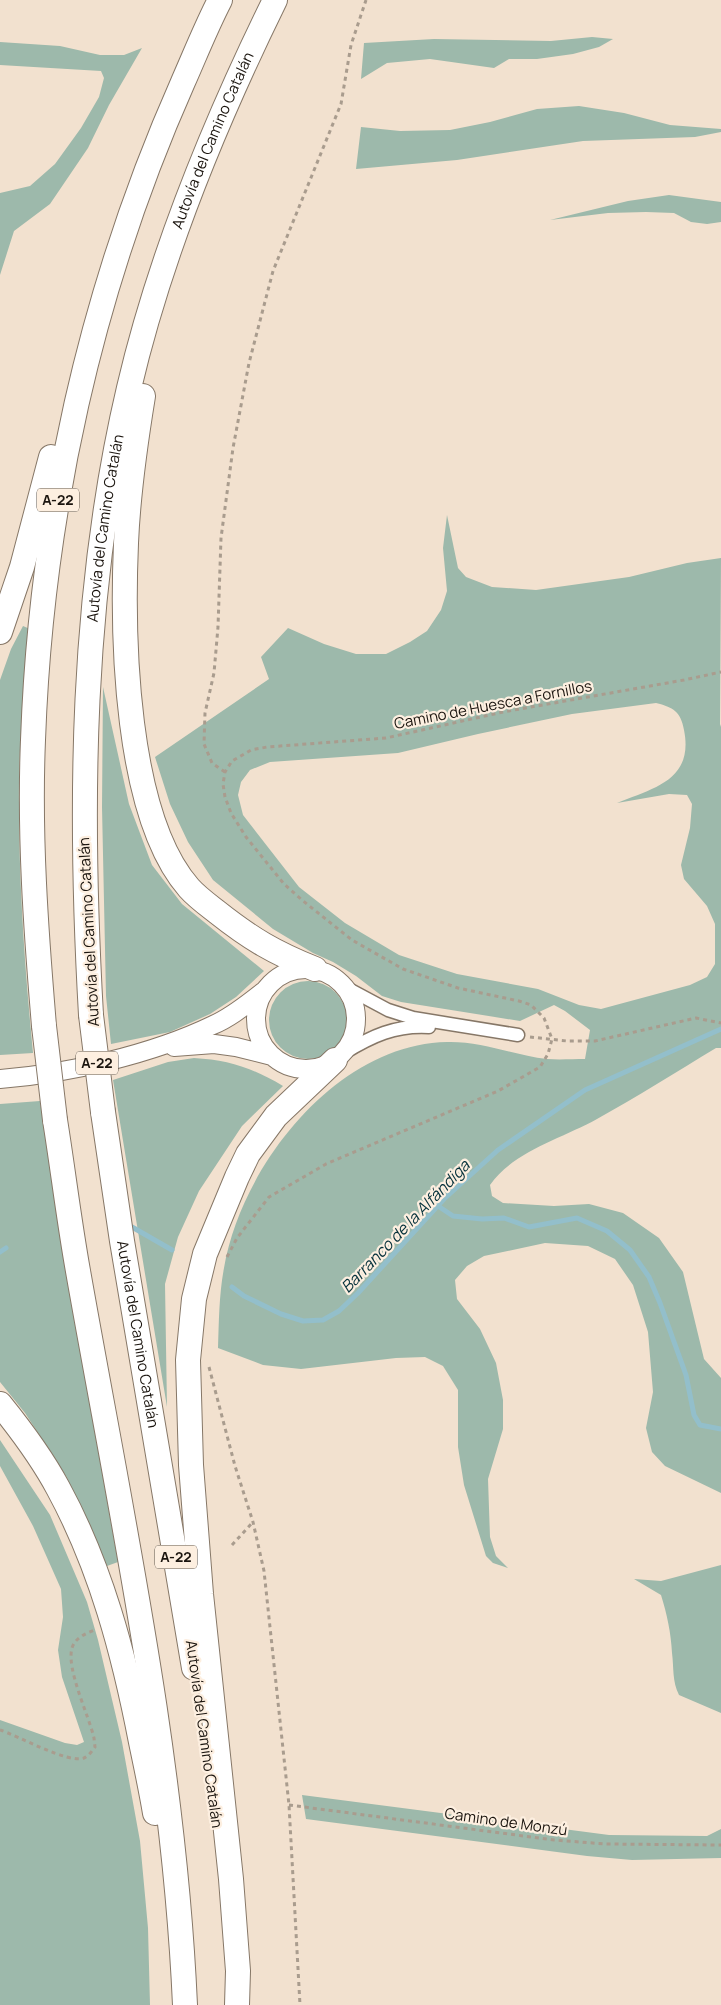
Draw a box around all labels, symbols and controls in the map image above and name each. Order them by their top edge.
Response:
street label: Autovía del Camino Catalán [166,48,259,232]
street label: Autovía del Camino Catalán [82,432,129,623]
road number: A-22 [37,488,79,512]
street label: Camino de Huesca a Fornillos [392,675,594,734]
street label: Autovía del Camino Catalán [73,837,104,1027]
road number: A-22 [76,1052,118,1074]
water label: Barranco de la Alfándiga [336,1154,475,1297]
street label: Autovía del Camino Catalán [112,1239,164,1430]
road number: A-22 [155,1545,197,1568]
street label: Autovía del Camino Catalán [181,1639,228,1829]
street label: Camino de Monzú [443,1802,569,1841]

